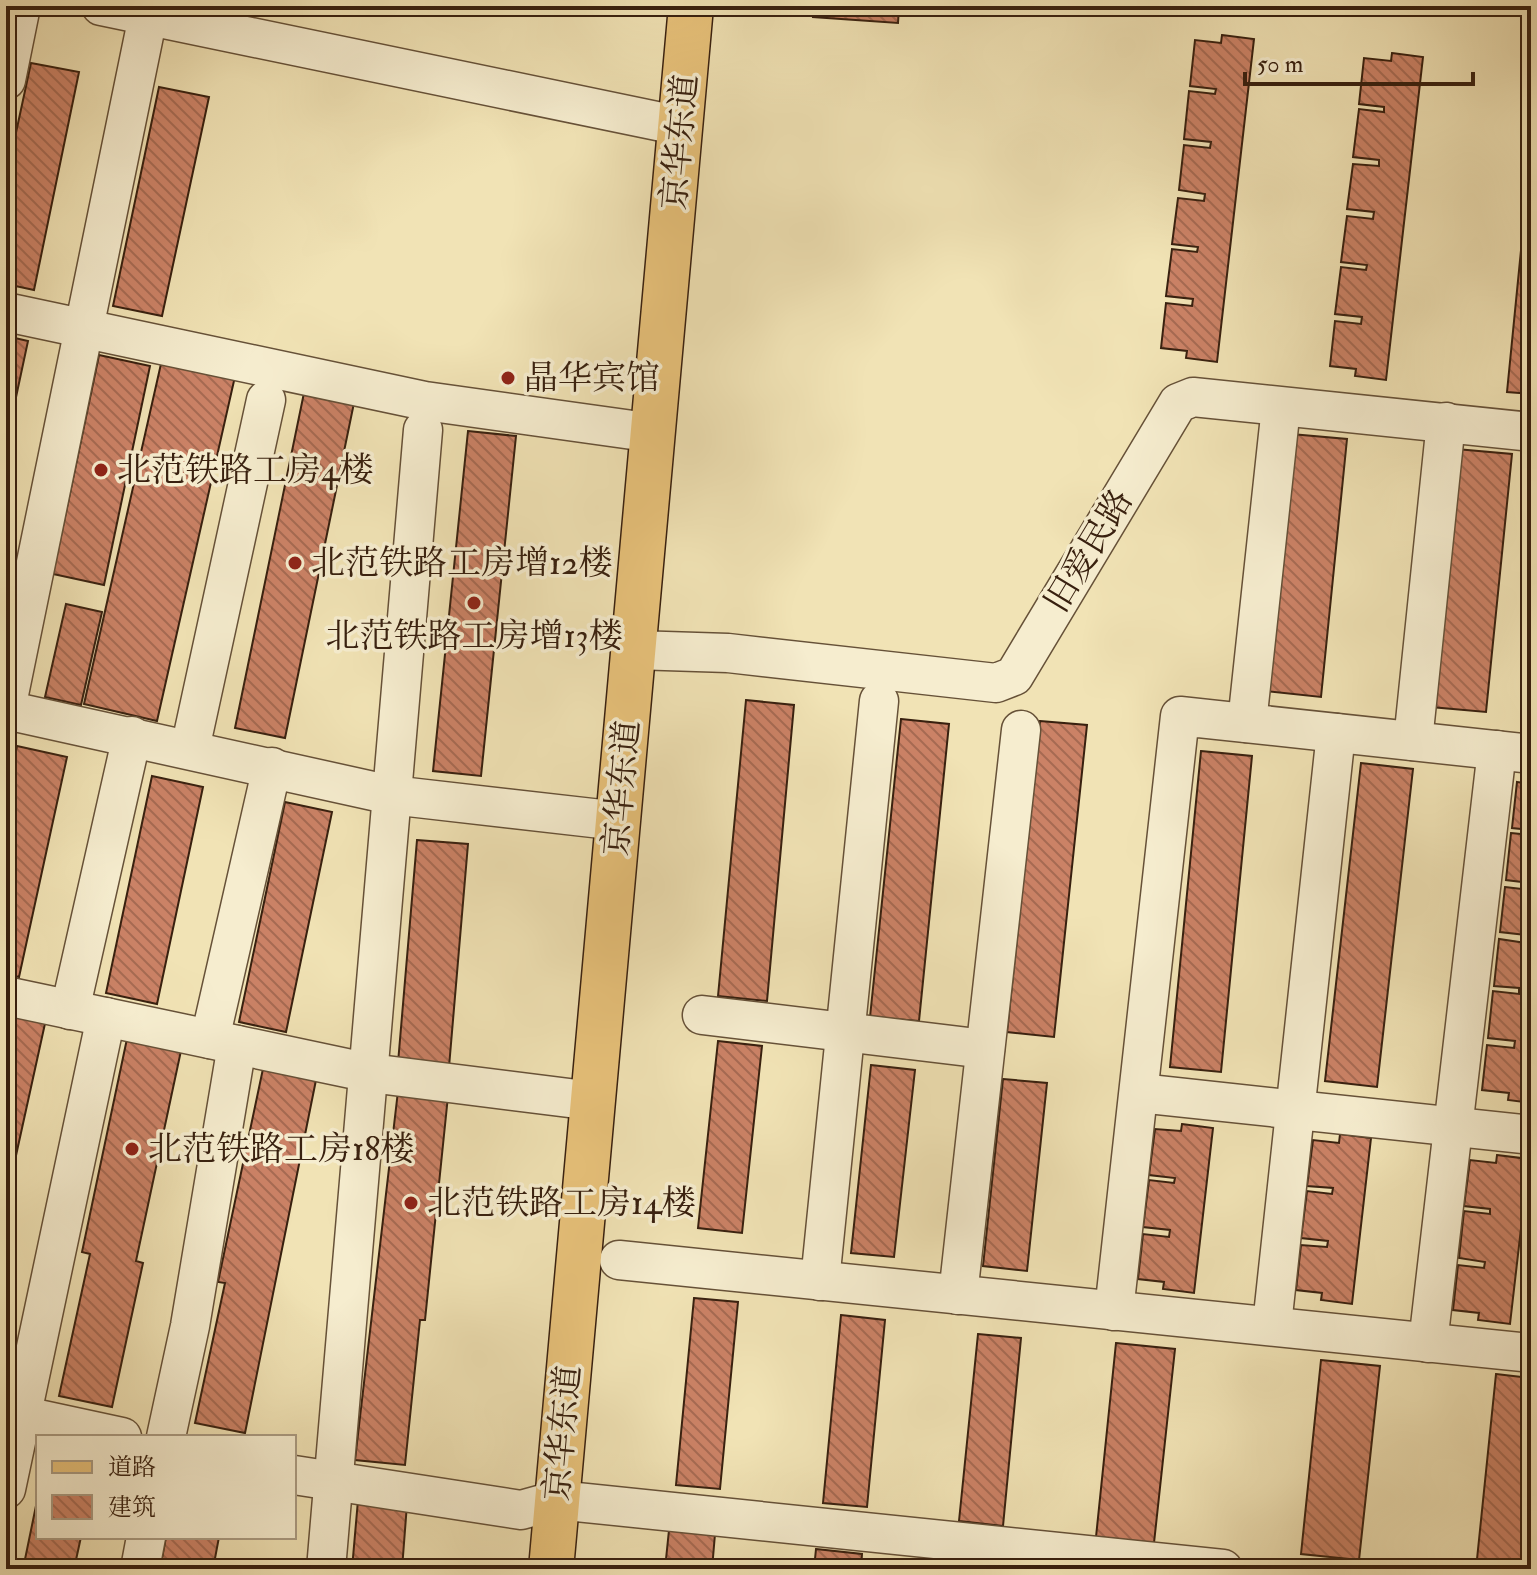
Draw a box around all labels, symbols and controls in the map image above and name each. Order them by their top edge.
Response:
scale bar [1245,36,1473,86]
text: 50 m [1257,49,1304,80]
street label: 京华东道 [653,72,707,212]
place label: 晶华宾馆 [524,357,660,400]
marker: 晶华宾馆 [499,369,517,387]
place label: 北范铁路工房4楼 [117,449,373,492]
marker: 北范铁路工房4楼 [92,461,110,479]
street label: 旧爱民路 [1036,482,1142,620]
place label: 北范铁路工房增12楼 [311,542,612,585]
marker: 北范铁路工房增12楼 [286,554,304,572]
marker: 北范铁路工房增13楼 [465,594,483,612]
place label: 北范铁路工房增13楼 [325,615,623,658]
street label: 京华东道 [595,718,649,858]
place label: 北范铁路工房18楼 [148,1128,414,1171]
marker: 北范铁路工房18楼 [123,1140,141,1158]
place label: 北范铁路工房14楼 [427,1182,695,1225]
marker: 北范铁路工房14楼 [402,1194,420,1212]
street label: 京华东道 [536,1363,590,1503]
legend [36,1435,296,1539]
text: 道路 [108,1452,156,1483]
text: 建筑 [108,1492,156,1523]

